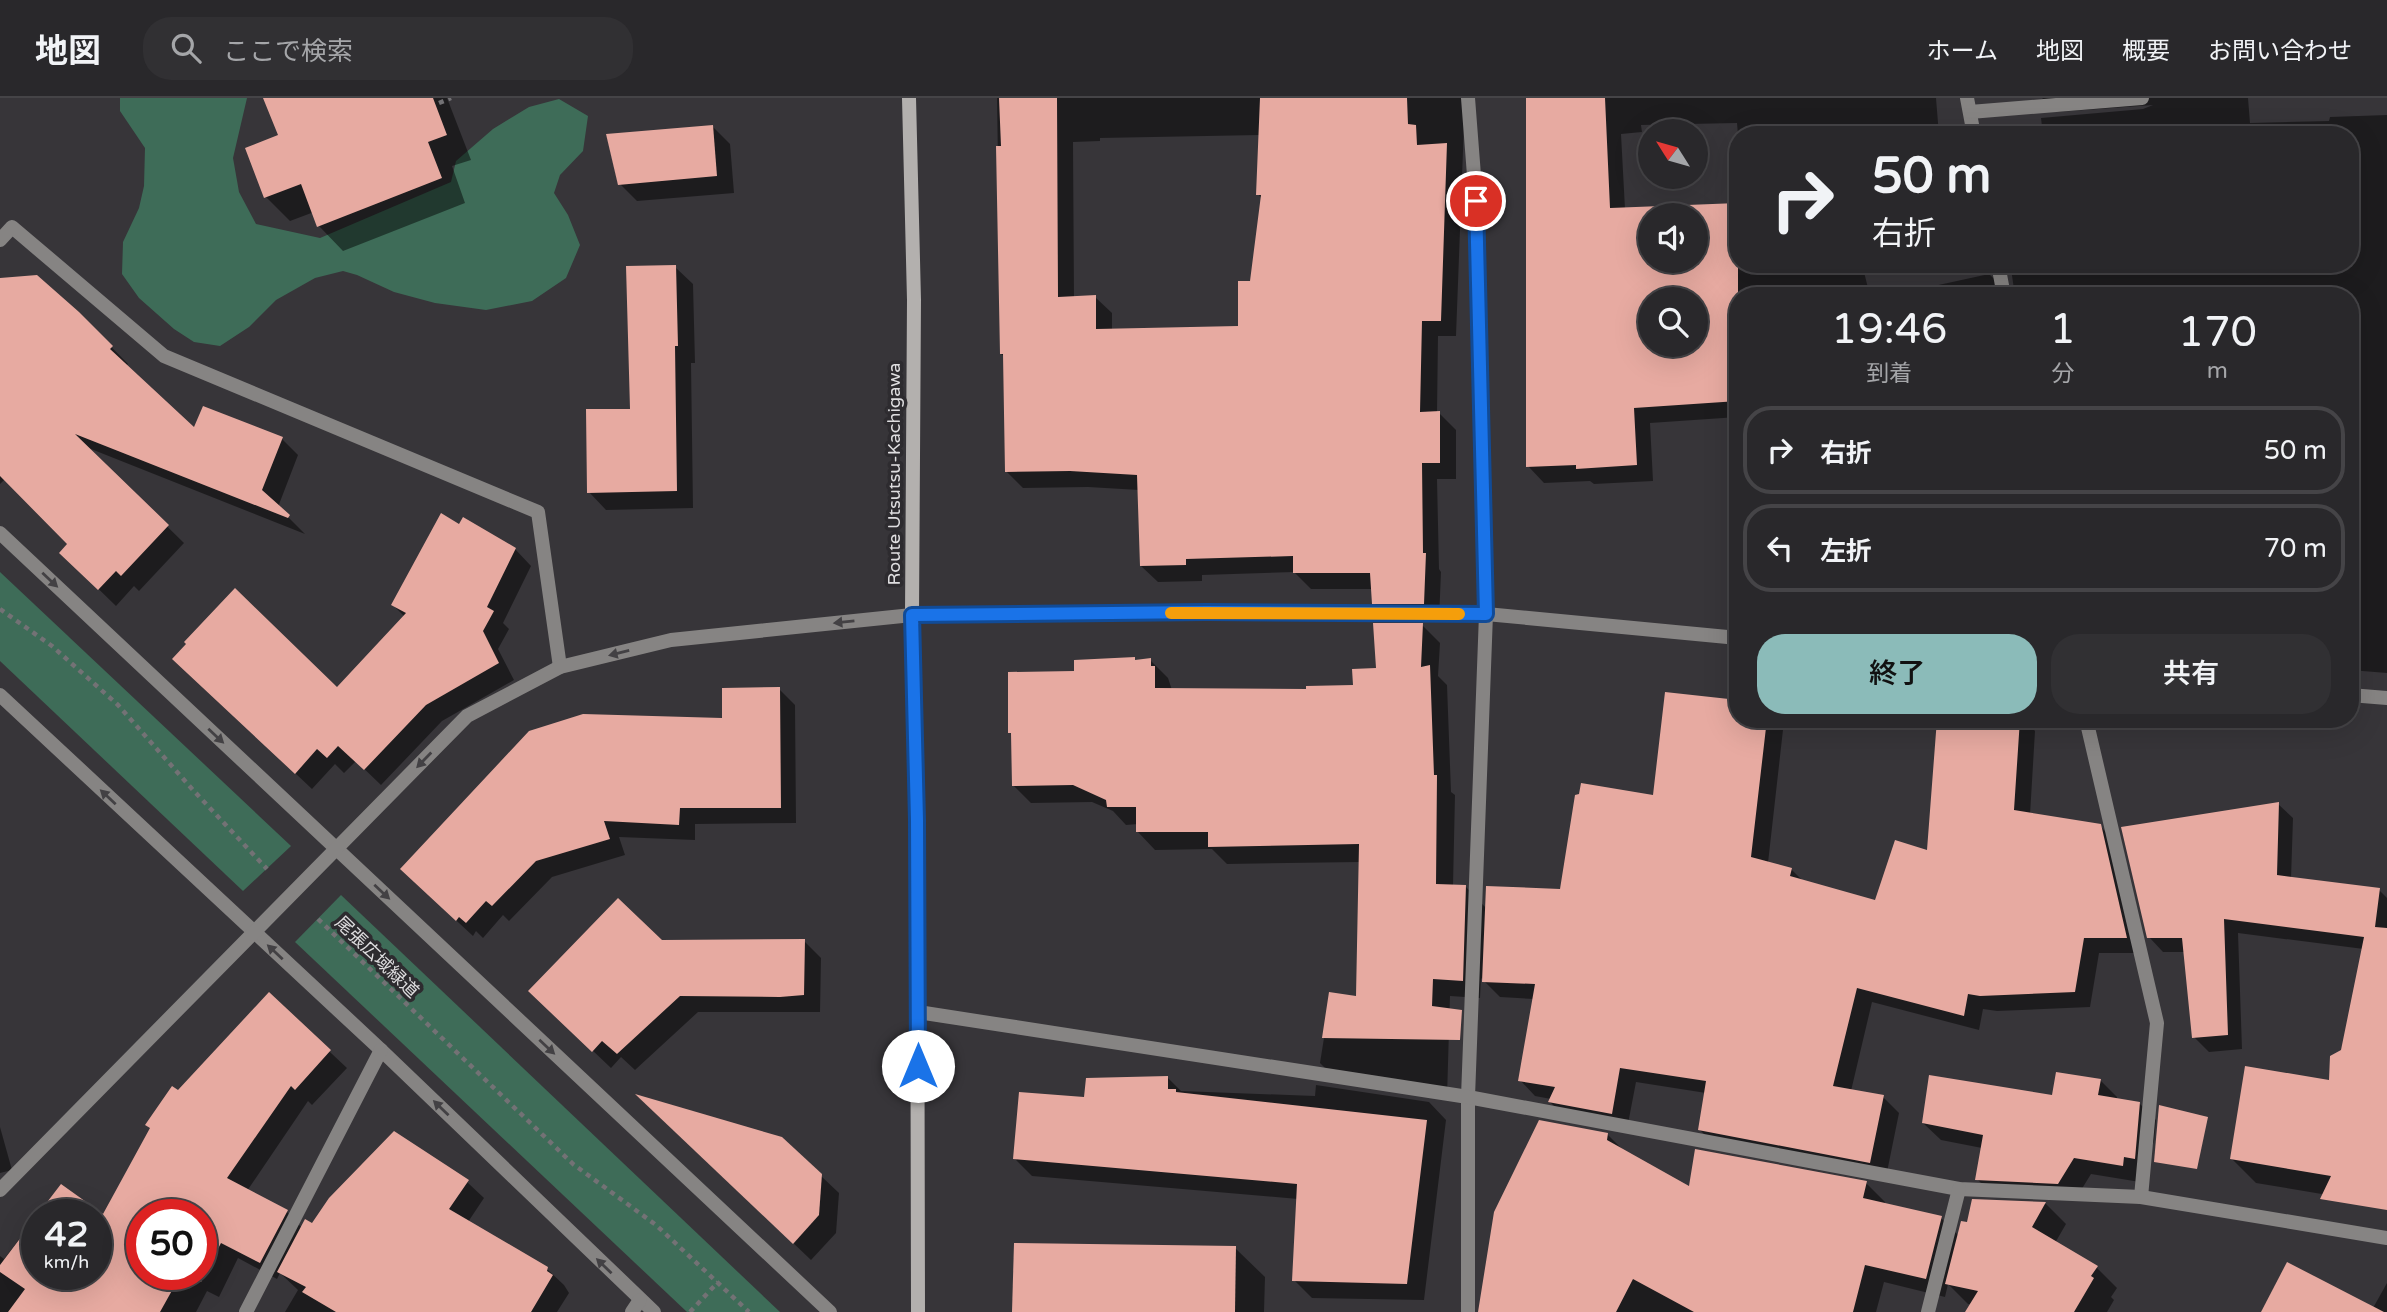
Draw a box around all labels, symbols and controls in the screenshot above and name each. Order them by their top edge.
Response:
search box [143,17,633,80]
icon: search [167,29,205,67]
text: 地図 [35,32,101,71]
text: ここで検索 [223,36,353,67]
text: ホーム [1927,37,1998,66]
text: 地図 [2036,37,2084,66]
text: 概要 [2122,37,2170,66]
text: お問い合わせ [2208,37,2352,66]
north arrow [1638,119,1708,189]
map controls [1638,119,1708,357]
text: 50 m [1872,147,1991,206]
icon: right [1757,154,1848,245]
pin [1446,171,1506,231]
icon: arrive [1457,182,1495,220]
button: sound [1638,203,1708,273]
text: 右折 [1872,215,1936,253]
button: search [1638,287,1708,357]
text: 19:46 [1831,304,1947,355]
text: 1 [2049,304,2076,355]
text: 170 [2178,307,2257,358]
text: m [2207,357,2228,385]
text: 到着 [1866,360,1912,388]
text: 分 [2051,360,2074,388]
street label: Route Utsutsu-Kachigawa [883,363,905,585]
icon: right [1761,431,1799,469]
text: 50 m [2264,435,2327,466]
text: 右折 [1820,438,1872,469]
icon: left [1761,529,1799,567]
text: 70 m [2264,533,2327,564]
text: 左折 [1820,536,1872,567]
one-way arrow [41,572,58,588]
one-way arrow [833,616,855,627]
button: 終了 [1757,634,2037,714]
button: 共有 [2051,634,2331,714]
one-way arrow [608,648,630,659]
one-way arrow [207,727,224,743]
one-way arrow [416,752,433,769]
one-way arrow [100,788,117,805]
one-way arrow [373,883,390,900]
street label: 尾張広域緑道 [331,912,423,1002]
one-way arrow [267,944,284,960]
position arrow [881,1029,955,1103]
one-way arrow [538,1039,555,1055]
one-way arrow [432,1099,449,1116]
speed limit sign: 50 [126,1199,217,1290]
text: 42 [45,1214,88,1256]
text: km/h [44,1251,89,1273]
one-way arrow [596,1257,613,1274]

